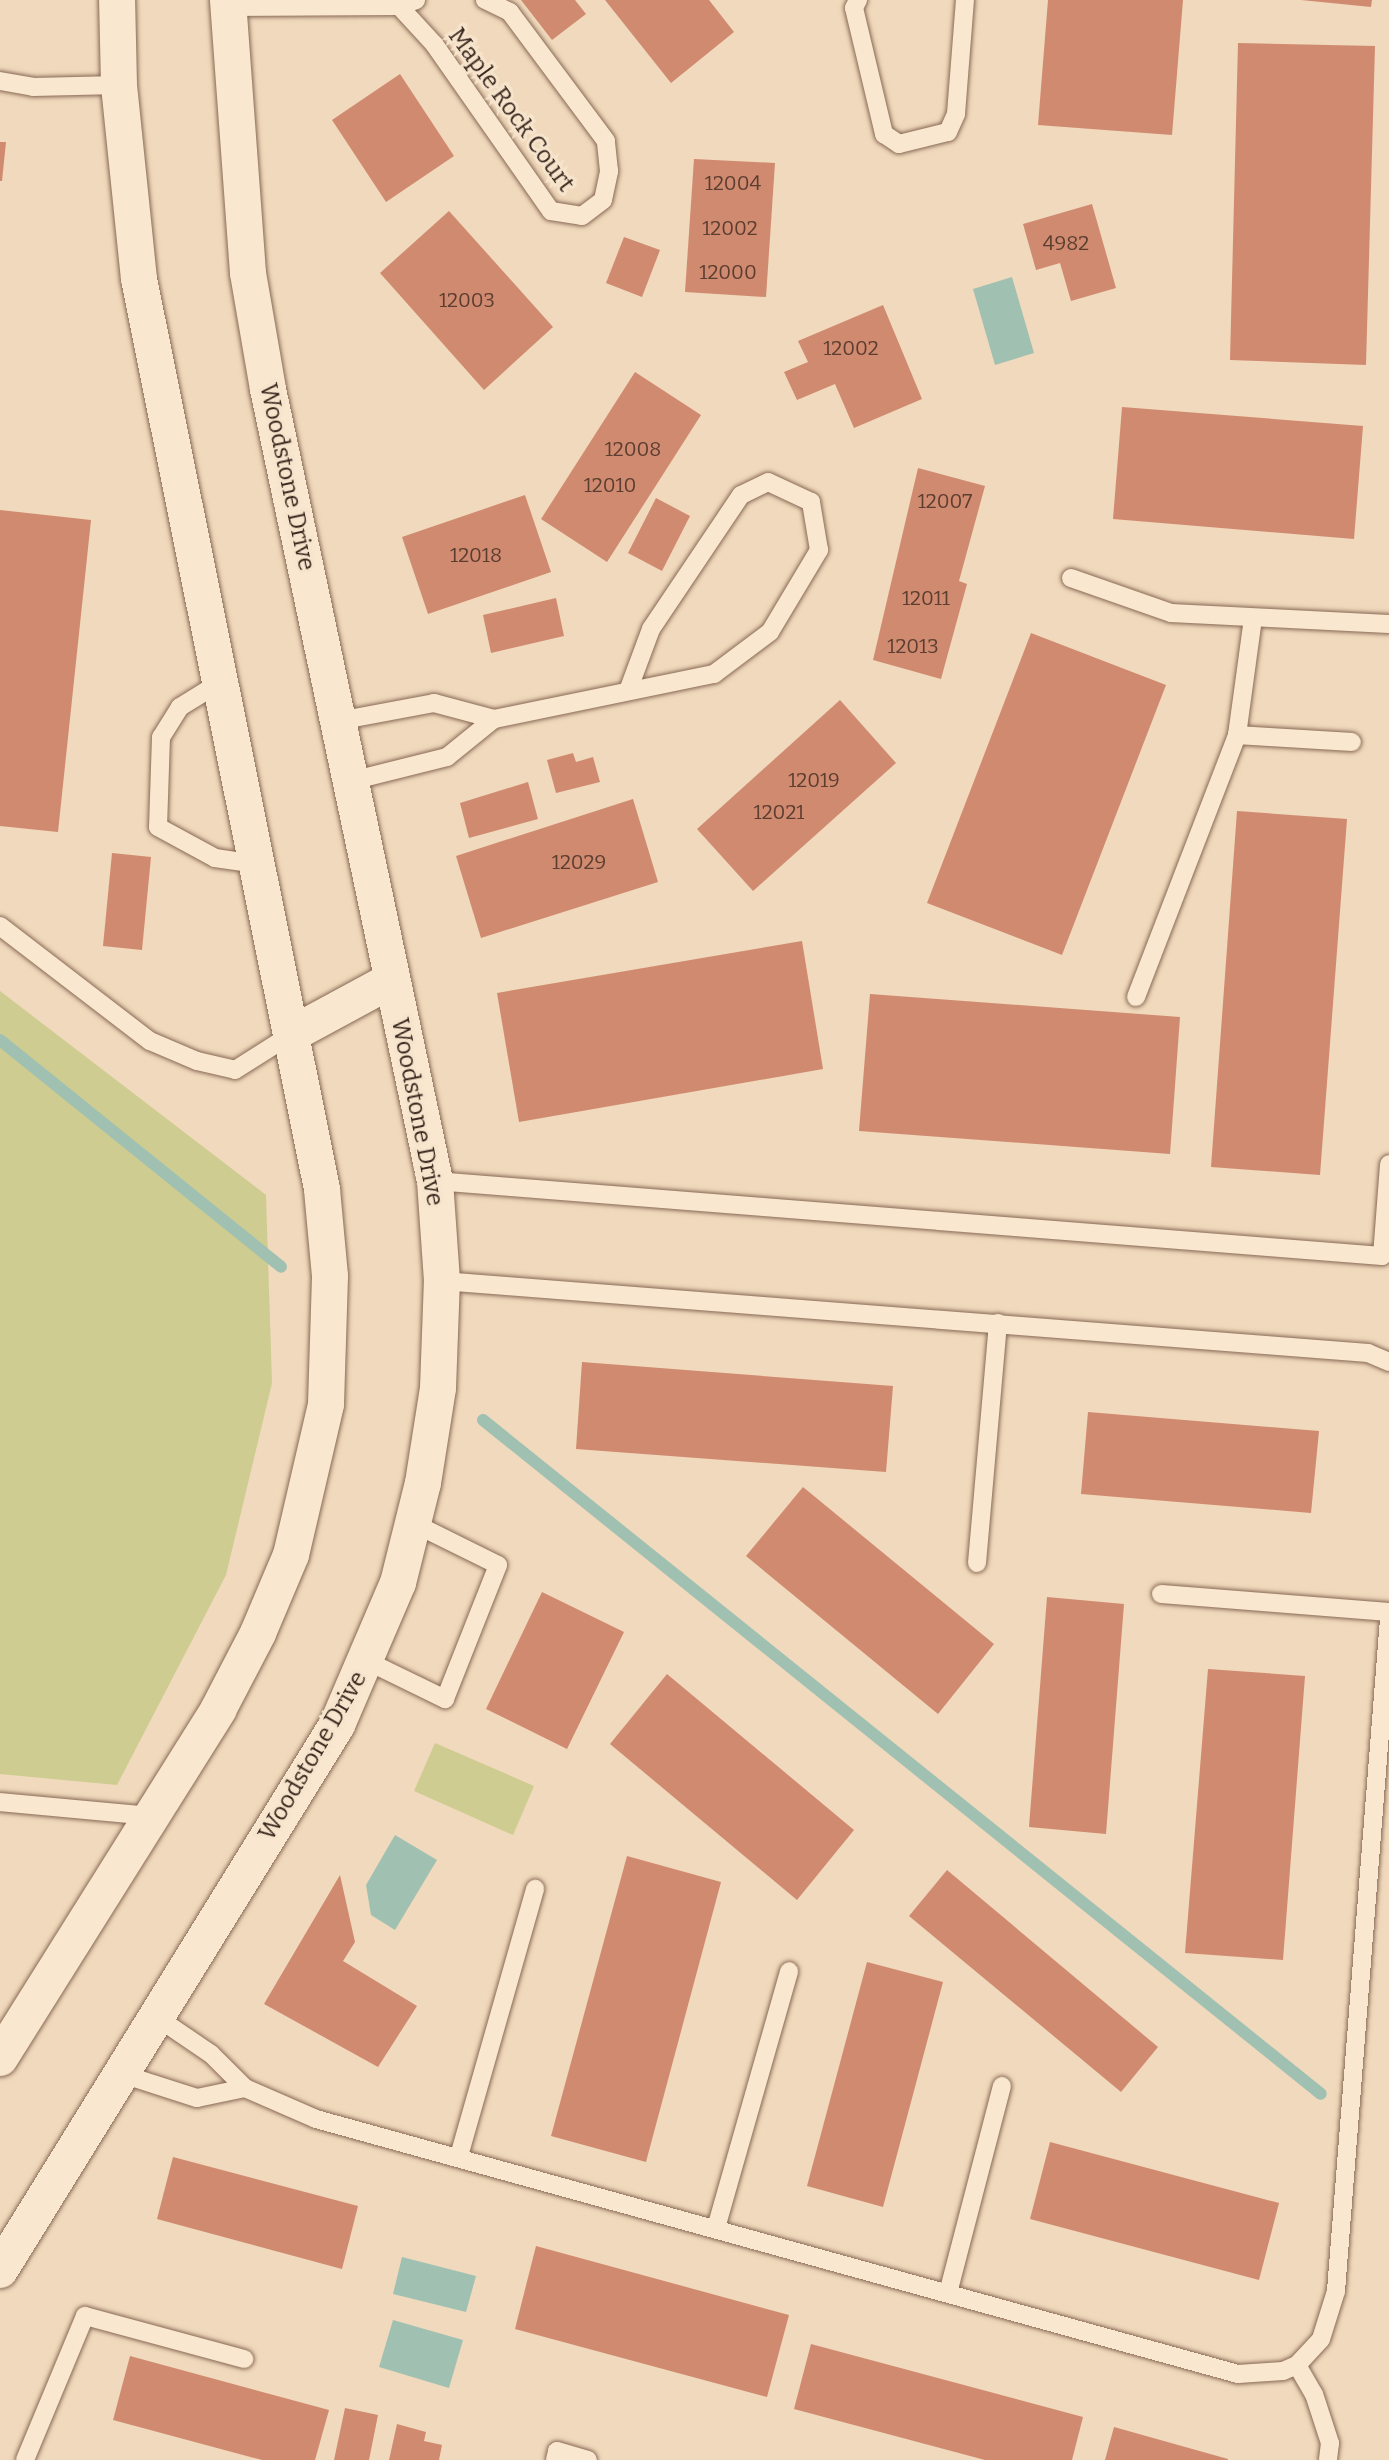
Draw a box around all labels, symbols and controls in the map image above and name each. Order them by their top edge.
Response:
street label: Maple Rock Court [442,22,580,198]
house number: 12004 [705,171,761,195]
house number: 12002 [702,216,758,240]
house number: 4982 [1043,231,1089,255]
house number: 12000 [699,260,757,284]
house number: 12003 [439,288,495,312]
house number: 12002 [823,336,879,360]
street label: Woodstone Drive [253,381,321,573]
house number: 12008 [605,437,661,461]
house number: 12010 [584,473,636,497]
house number: 12007 [918,489,972,513]
house number: 12018 [450,543,502,567]
house number: 12011 [902,586,950,610]
house number: 12013 [887,634,939,658]
house number: 12019 [788,768,840,792]
house number: 12021 [754,800,804,824]
house number: 12029 [552,850,606,874]
street label: Woodstone Drive [385,1016,449,1208]
street label: Woodstone Drive [253,1666,373,1846]

